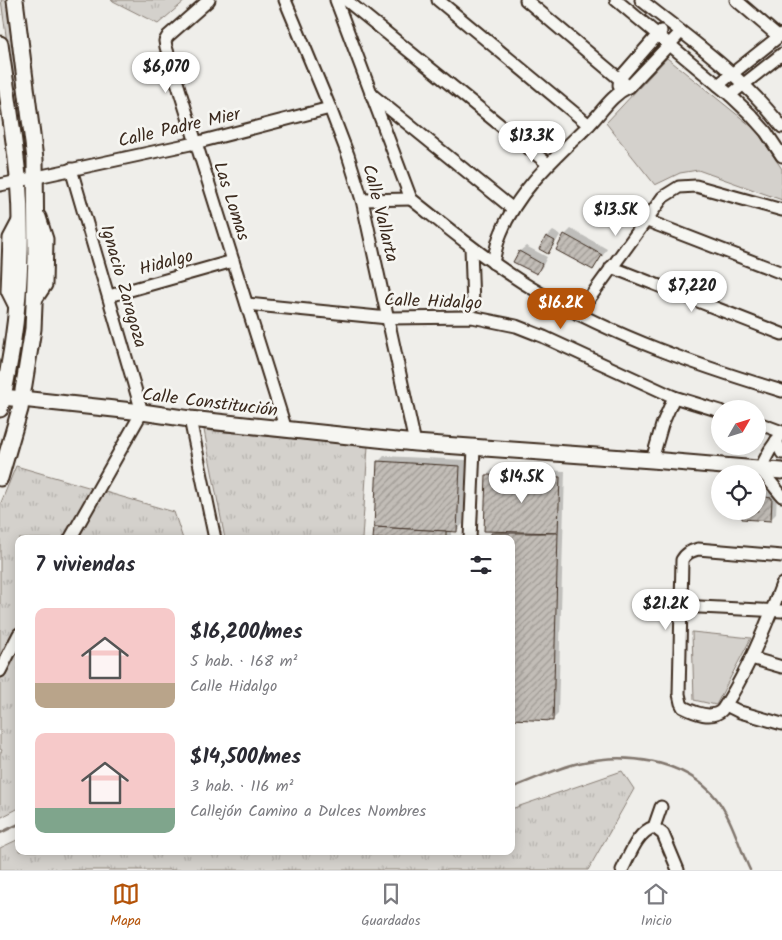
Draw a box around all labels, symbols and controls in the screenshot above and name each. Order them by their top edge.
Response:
pin: $6,070 [125,52,207,94]
text: $6,070 [143,55,189,80]
street label: Calle Padre Mier [115,100,244,157]
pin: $13.3K [491,120,573,163]
text: $13.3K [509,124,555,149]
street label: Las Lomas [204,158,257,245]
street label: Calle Vallarta [353,161,406,265]
pin: $13.5K [575,194,657,237]
text: $13.5K [594,198,638,223]
street label: Ignacio Zaragoza [91,221,154,351]
street label: Hidalgo [136,242,197,285]
pin: $7,220 [651,270,733,313]
text: $7,220 [668,274,716,299]
street label: Calle Hidalgo [383,286,483,319]
pin: $16.2K [520,288,602,330]
text: $16.2K [538,291,584,316]
street label: Calle Constitución [140,381,279,426]
north arrow [711,400,766,455]
map controls [711,400,766,520]
pin: $14.5K [481,462,563,504]
text: $14.5K [500,465,544,490]
button: locate [711,465,766,520]
text: 7 viviendas [35,549,135,582]
icon: filters [467,551,495,579]
pin: $21.2K [625,588,707,631]
text: $21.2K [643,592,689,617]
text: $16,200/mes [190,616,303,649]
icon: home [75,628,135,688]
text: 5 hab. · 168 m² [190,649,298,674]
text: Calle Hidalgo [190,674,277,699]
text: $14,500/mes [190,741,301,774]
icon: home [75,753,135,813]
text: 3 hab. · 116 m² [190,774,293,799]
text: Callejón Camino a Dulces Nombres [190,799,426,824]
tab: Mapa [110,880,141,932]
tab: Guardados [361,880,421,932]
tab: Inicio [641,880,672,932]

